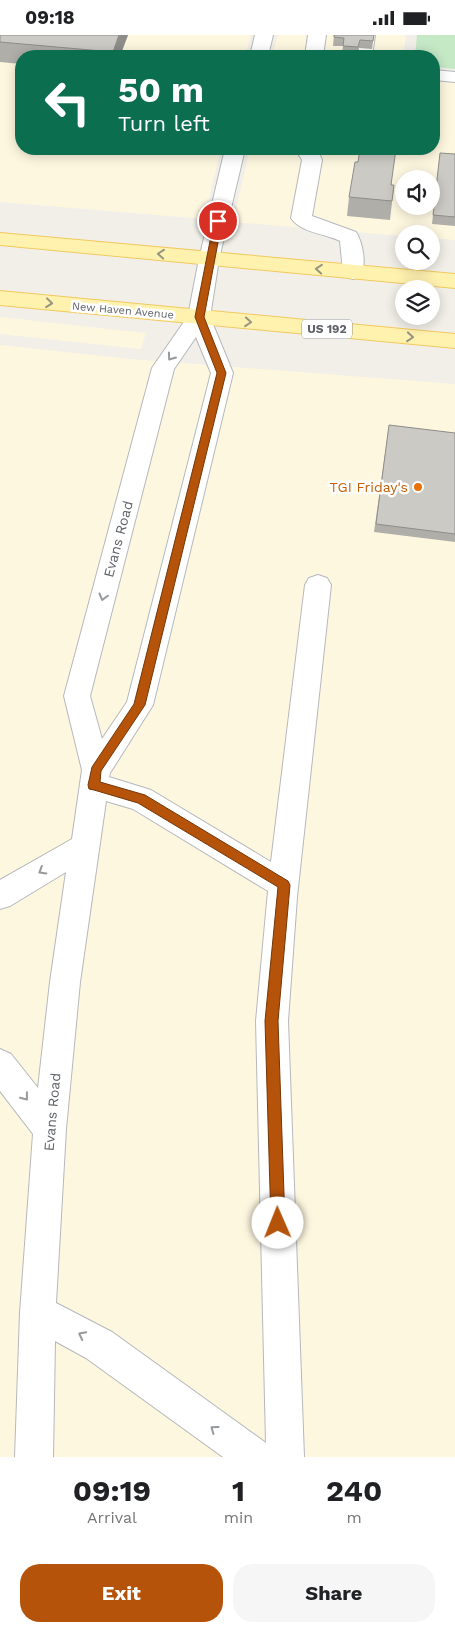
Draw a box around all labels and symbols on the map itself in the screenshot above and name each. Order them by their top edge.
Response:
pin [197,200,239,242]
one-way arrow [157,249,165,260]
one-way arrow [315,264,323,275]
one-way arrow [45,297,53,308]
street label: New Haven Avenue [72,300,174,321]
one-way arrow [244,316,252,327]
road number: US 192 [302,319,352,339]
one-way arrow [406,331,414,342]
one-way arrow [168,351,177,361]
place label: TGI Friday's [329,479,408,495]
marker: TGI Friday's [412,481,424,493]
street label: Evans Road [100,499,136,579]
one-way arrow [98,592,109,601]
one-way arrow [38,865,47,875]
street label: Evans Road [41,1072,63,1152]
one-way arrow [19,1091,28,1101]
position arrow [251,1196,303,1248]
one-way arrow [78,1331,87,1341]
one-way arrow [211,1425,220,1435]

